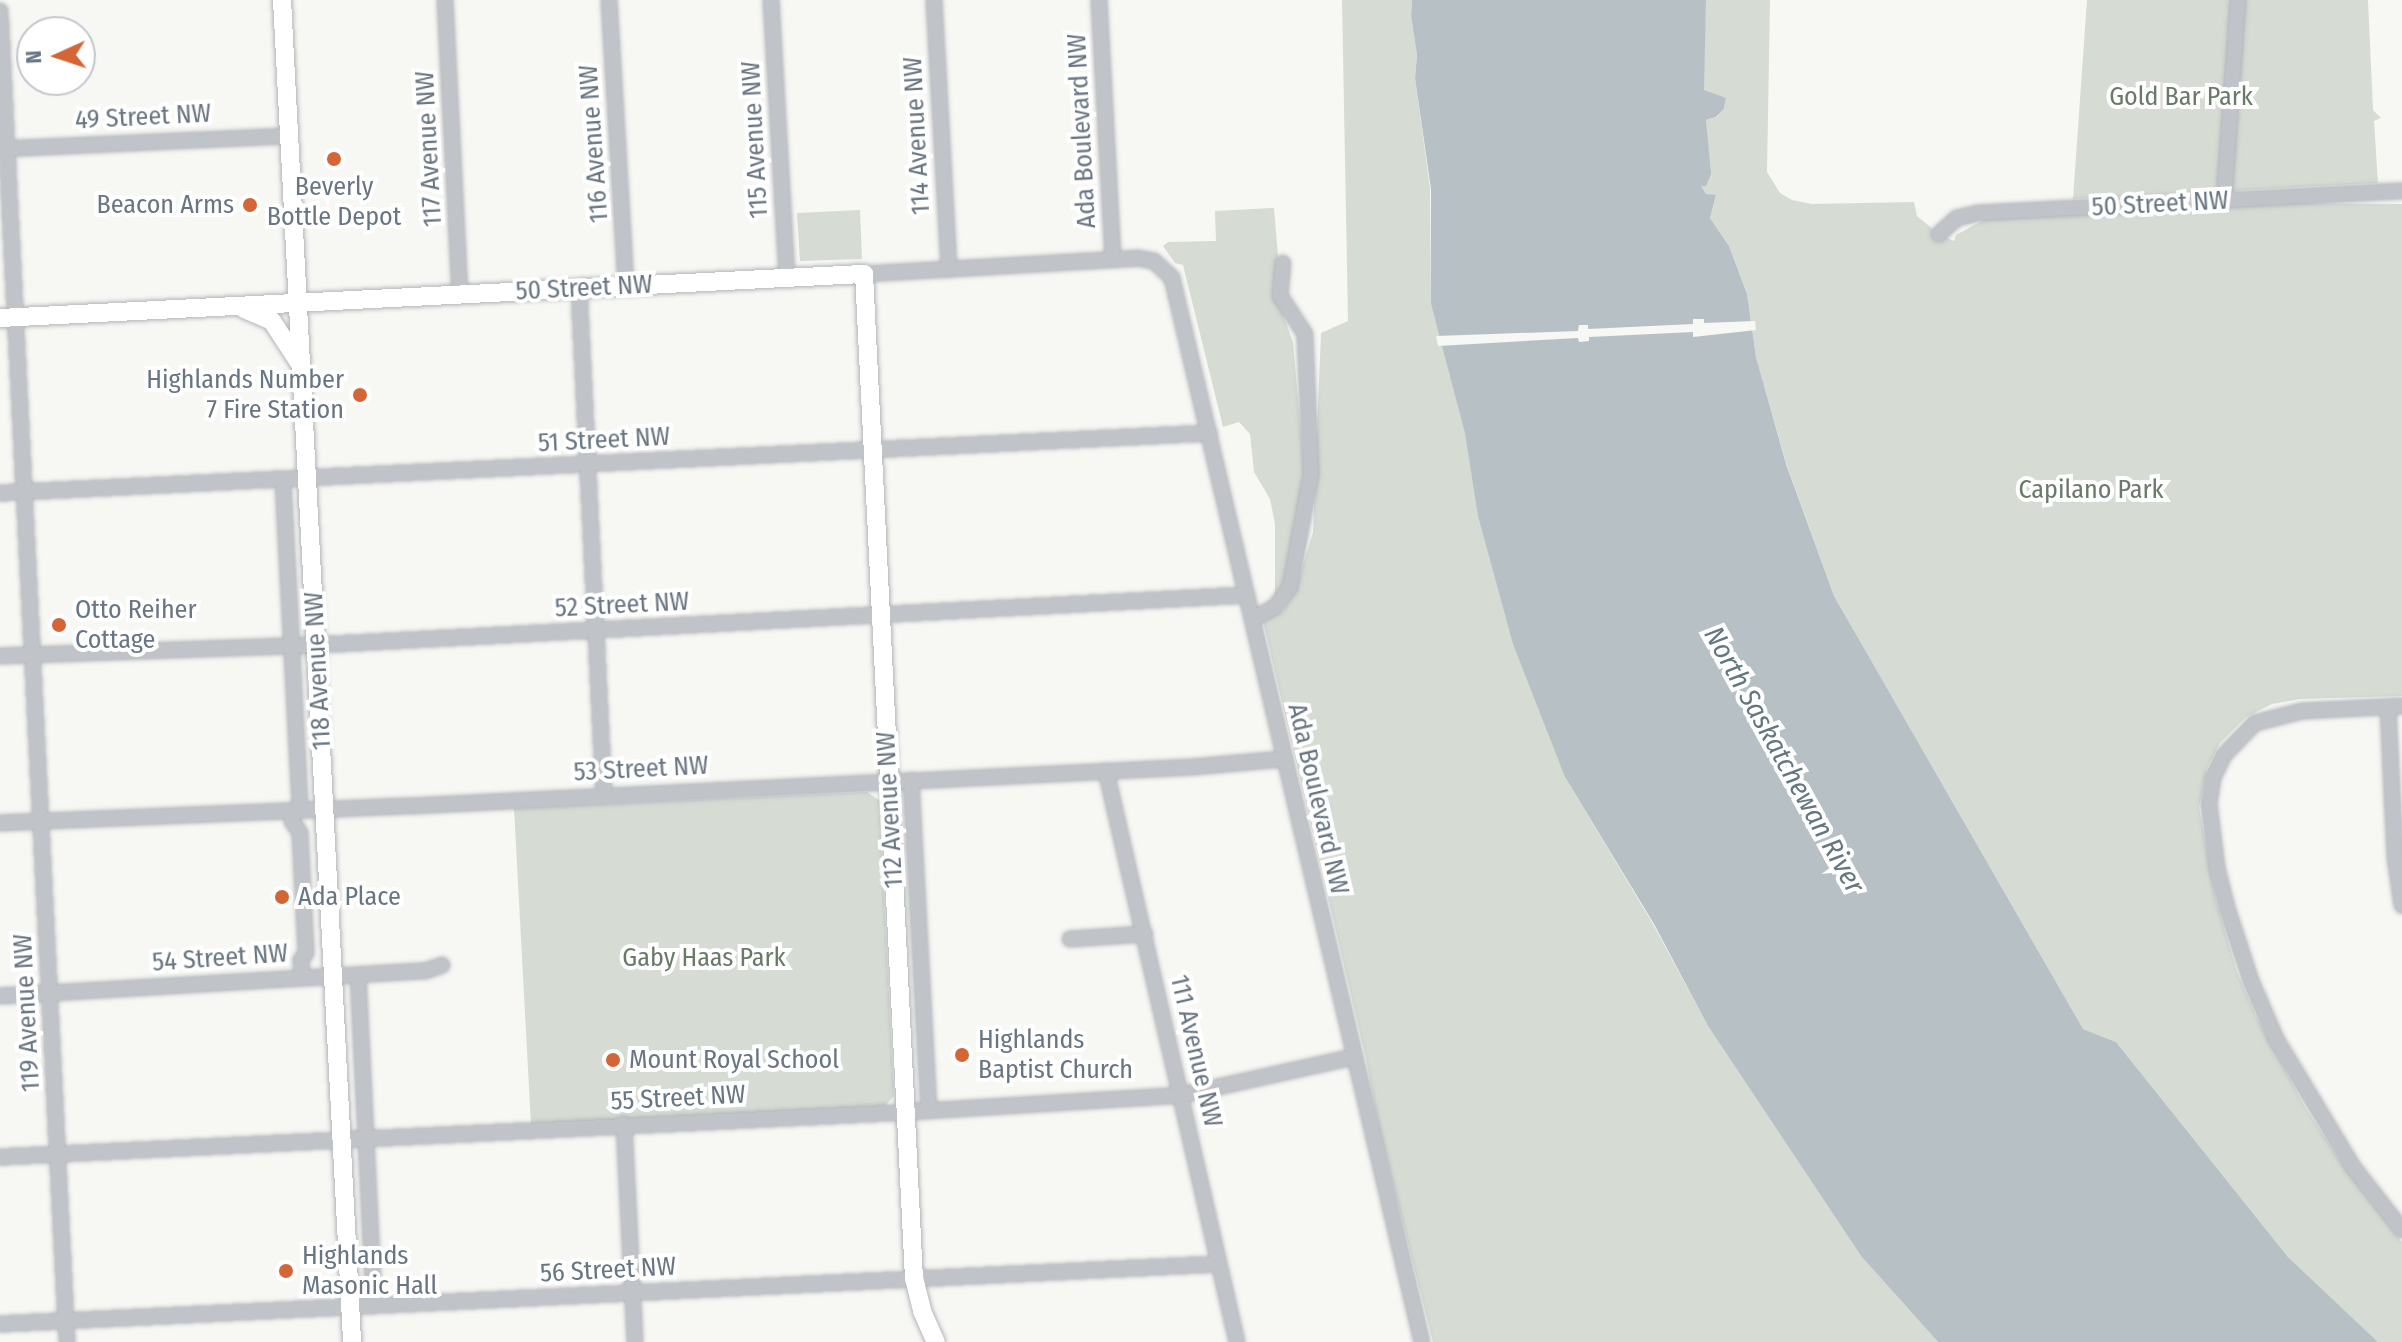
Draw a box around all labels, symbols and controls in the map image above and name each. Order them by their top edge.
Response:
north arrow [16,16,96,96]
street label: Ada Boulevard NW [1061,33,1103,229]
text: N [20,50,47,64]
street label: 114 Avenue NW [897,56,937,216]
street label: 115 Avenue NW [735,61,775,219]
street label: 116 Avenue NW [573,64,615,224]
street label: 117 Avenue NW [409,70,449,228]
park label: Gold Bar Park [2109,81,2253,113]
street label: 49 Street NW [74,98,212,136]
marker: Beverly Bottle Depot [325,150,343,168]
place label: Beverly Bottle Depot [267,171,401,232]
street label: 50 Street NW [2091,185,2229,223]
place label: Beacon Arms [96,189,234,221]
marker: Beacon Arms [241,196,259,214]
street label: 50 Street NW [515,269,653,307]
place label: Highlands Number 7 Fire Station [146,364,344,426]
marker: Highlands Number 7 Fire Station [351,386,369,404]
street label: 51 Street NW [537,421,671,459]
park label: Capilano Park [2018,474,2164,506]
street label: 52 Street NW [554,586,690,624]
street label: 118 Avenue NW [298,591,338,751]
place label: Otto Reiher Cottage [75,594,197,656]
marker: Otto Reiher Cottage [50,616,68,634]
water label: North Saskatchewan River [1697,621,1871,899]
street label: Ada Boulevard NW [1281,700,1355,898]
street label: 112 Avenue NW [870,731,910,889]
street label: 53 Street NW [573,750,709,788]
place label: Ada Place [298,881,401,913]
marker: Ada Place [273,888,291,906]
street label: 119 Avenue NW [7,933,47,1093]
street label: 54 Street NW [151,938,289,978]
park label: Gaby Haas Park [622,942,786,974]
street label: 111 Avenue NW [1163,972,1229,1130]
place label: Highlands Baptist Church [978,1024,1133,1086]
place label: Mount Royal School [629,1044,839,1076]
marker: Highlands Baptist Church [953,1046,971,1064]
marker: Mount Royal School [604,1051,622,1069]
street label: 55 Street NW [610,1079,746,1117]
place label: Highlands Masonic Hall [302,1240,437,1302]
street label: 56 Street NW [539,1251,677,1289]
marker: Highlands Masonic Hall [277,1262,295,1280]

